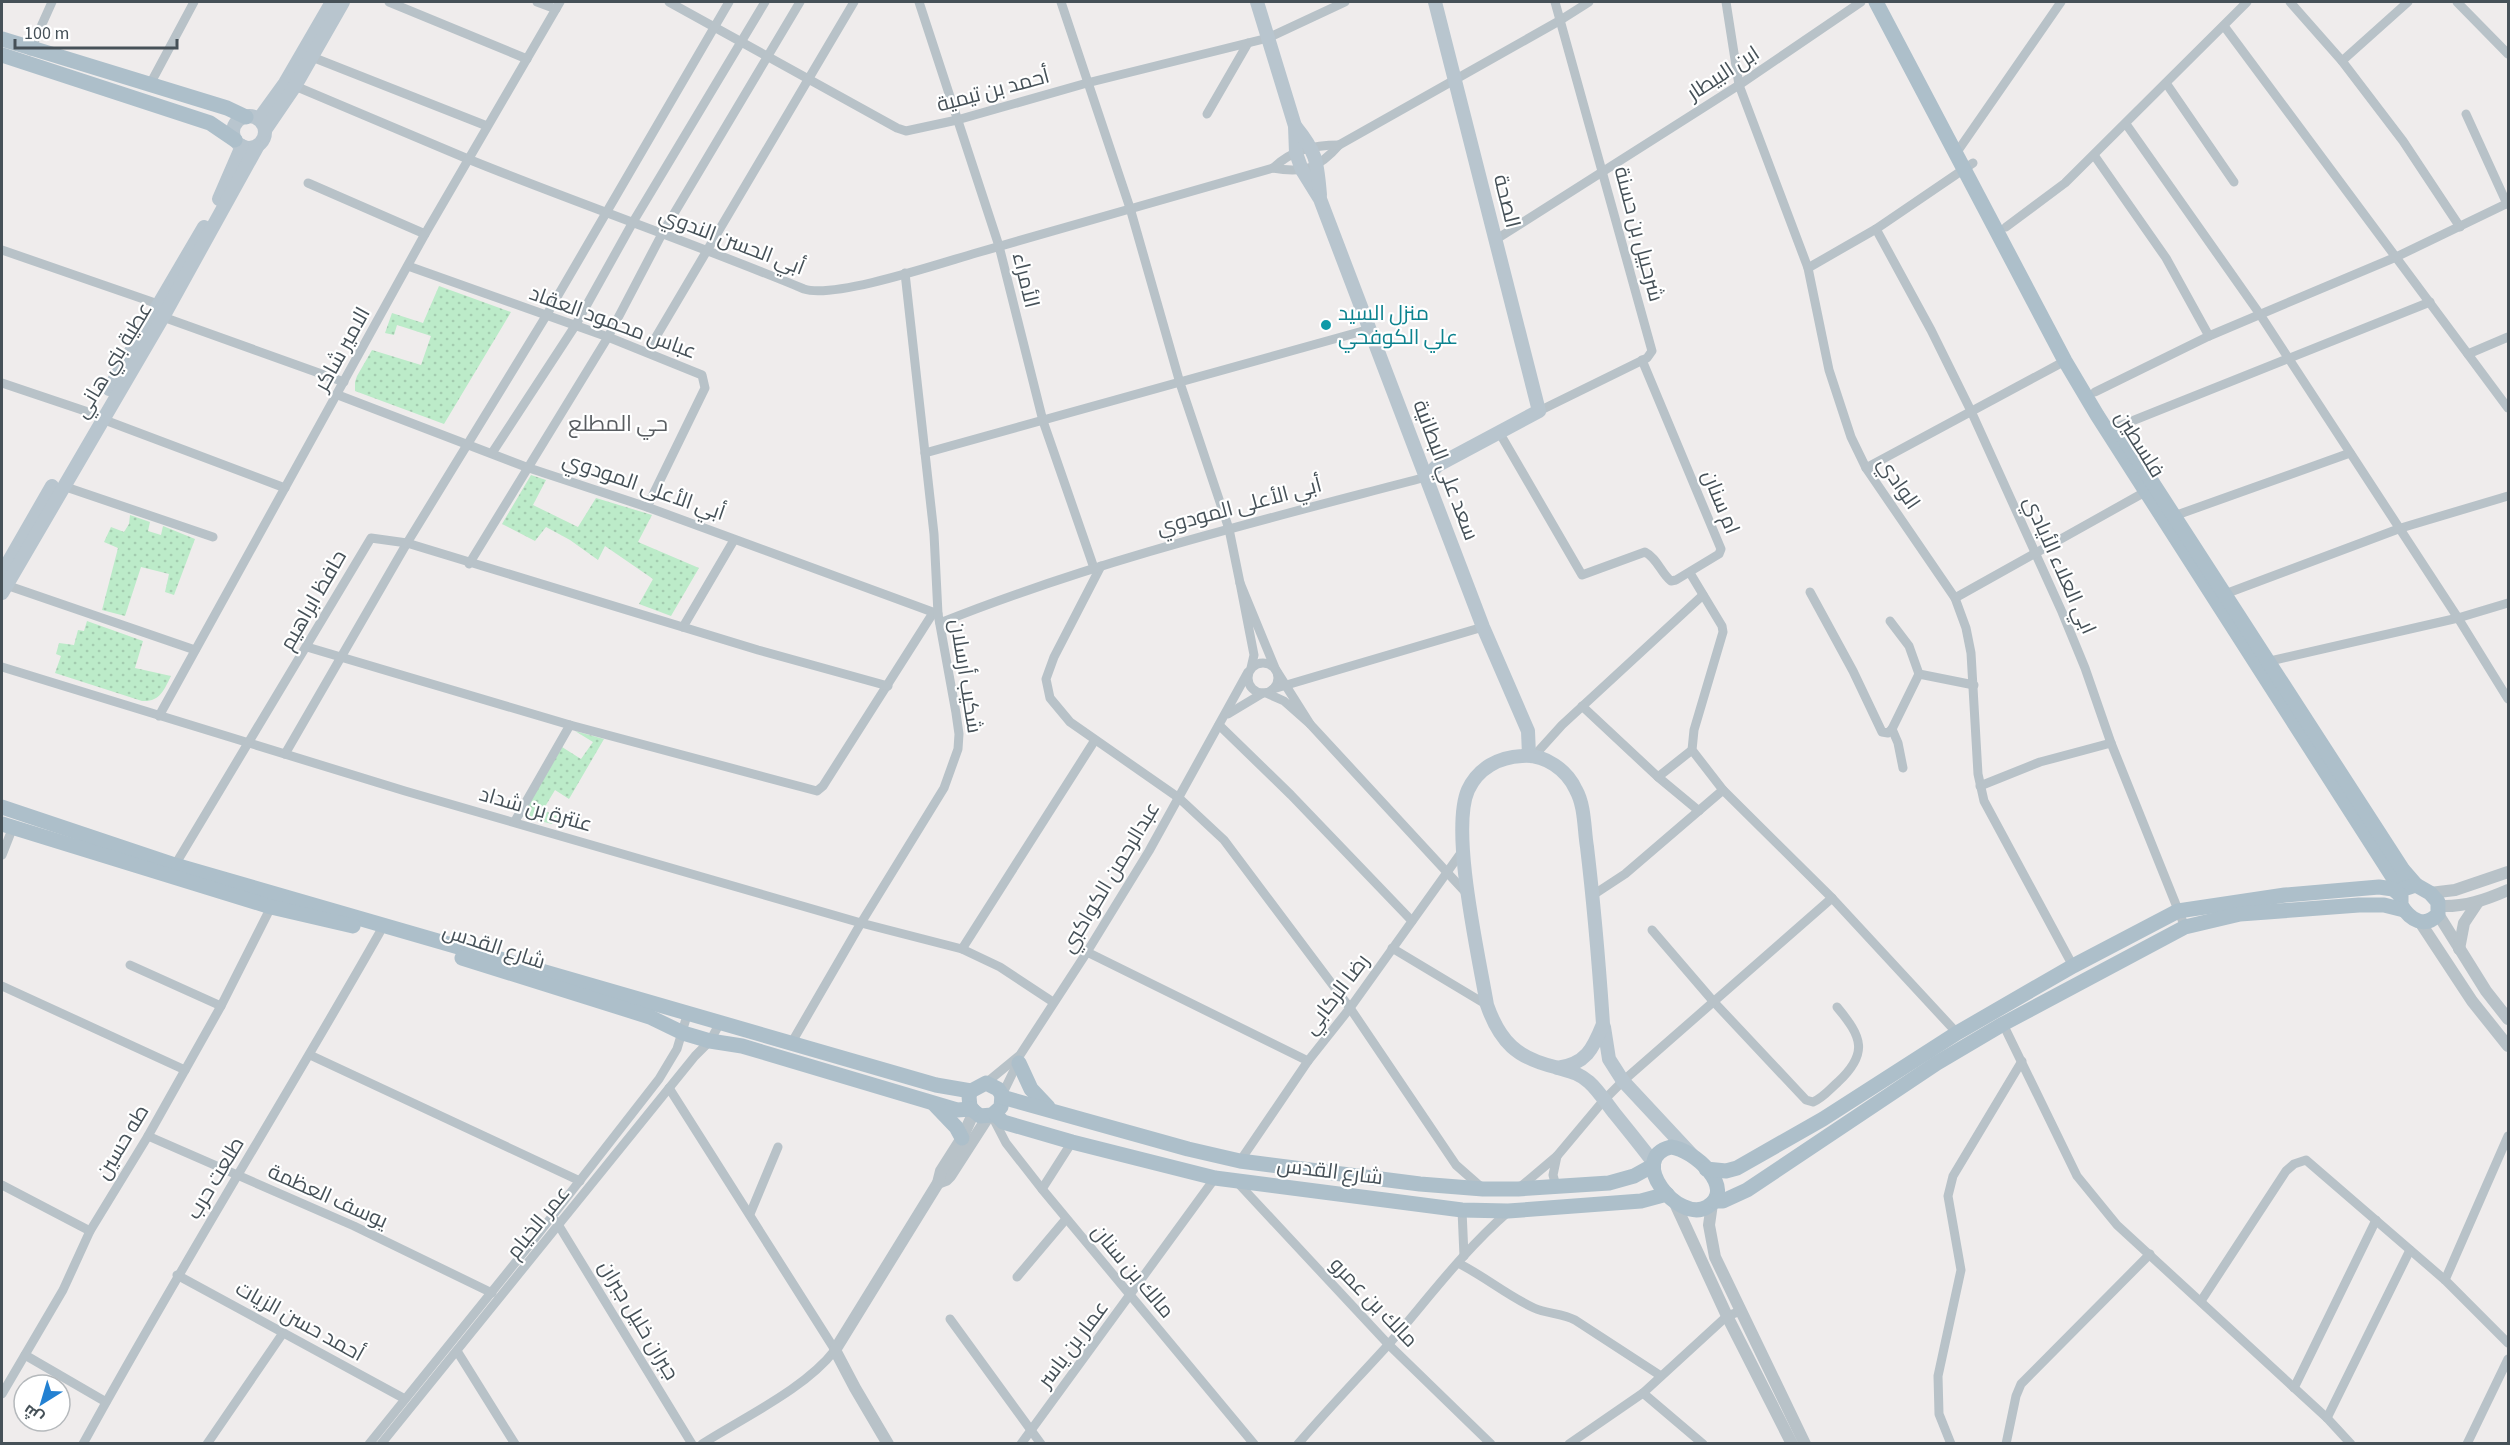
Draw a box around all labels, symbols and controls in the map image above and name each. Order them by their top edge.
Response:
scale bar [15,12,177,50]
text: 100 m [24,21,69,46]
street label: ابن البيطار [1680,38,1765,108]
street label: أحمد بن تيمية [933,61,1053,119]
street label: شرحبيل بن حسنة [1607,163,1671,305]
street label: الصحة [1486,171,1528,231]
street label: أبي الحسن الندوي [654,199,809,283]
street label: الأمراء [1005,249,1047,311]
street label: عباس محمود العقاد [525,278,701,366]
street label: عطية بني هاني [66,296,160,424]
place label: منزل السيد علي الكوفحي [1338,298,1458,353]
street label: الامير شاكر [306,301,378,398]
marker: منزل السيد علي الكوفحي [1319,318,1333,332]
street label: سعد علي البطانية [1404,395,1487,545]
street label: فلسطين [2108,405,2172,483]
district label: حي المطلع [568,408,668,440]
street label: أبي الأعلى المودوي [558,444,729,529]
street label: الوادي [1869,450,1928,516]
street label: ام سنان [1695,465,1747,539]
street label: أبي الأعلى المودوي [1153,470,1325,543]
street label: ابي العلاء الأيادي [2015,491,2104,639]
street label: حافظ ابراهيم [272,544,354,656]
street label: شكيب أرسلان [942,617,990,735]
street label: عنترة بن شداد [476,779,596,839]
street label: عبدالرحمن الكواكبي [1053,796,1168,959]
street label: شارع القدس [439,915,549,977]
street label: رضا الركابي [1296,947,1377,1041]
street label: طه حسين [88,1099,156,1185]
street label: طلعت حرب [179,1131,251,1225]
street label: شارع القدس [1275,1150,1385,1192]
street label: يوسف العظمة [263,1156,393,1236]
street label: عمر الخيام [499,1179,577,1265]
street label: مالك بن سنان [1085,1217,1181,1325]
street label: مالك بن عمرو [1323,1250,1425,1354]
street label: جبران خليل جبران [591,1254,687,1386]
street label: أحمد حسن الزيات [230,1273,370,1369]
street label: عمار بن ياسر [1030,1294,1116,1395]
north arrow [12,1373,72,1433]
text: ش [19,1399,48,1429]

